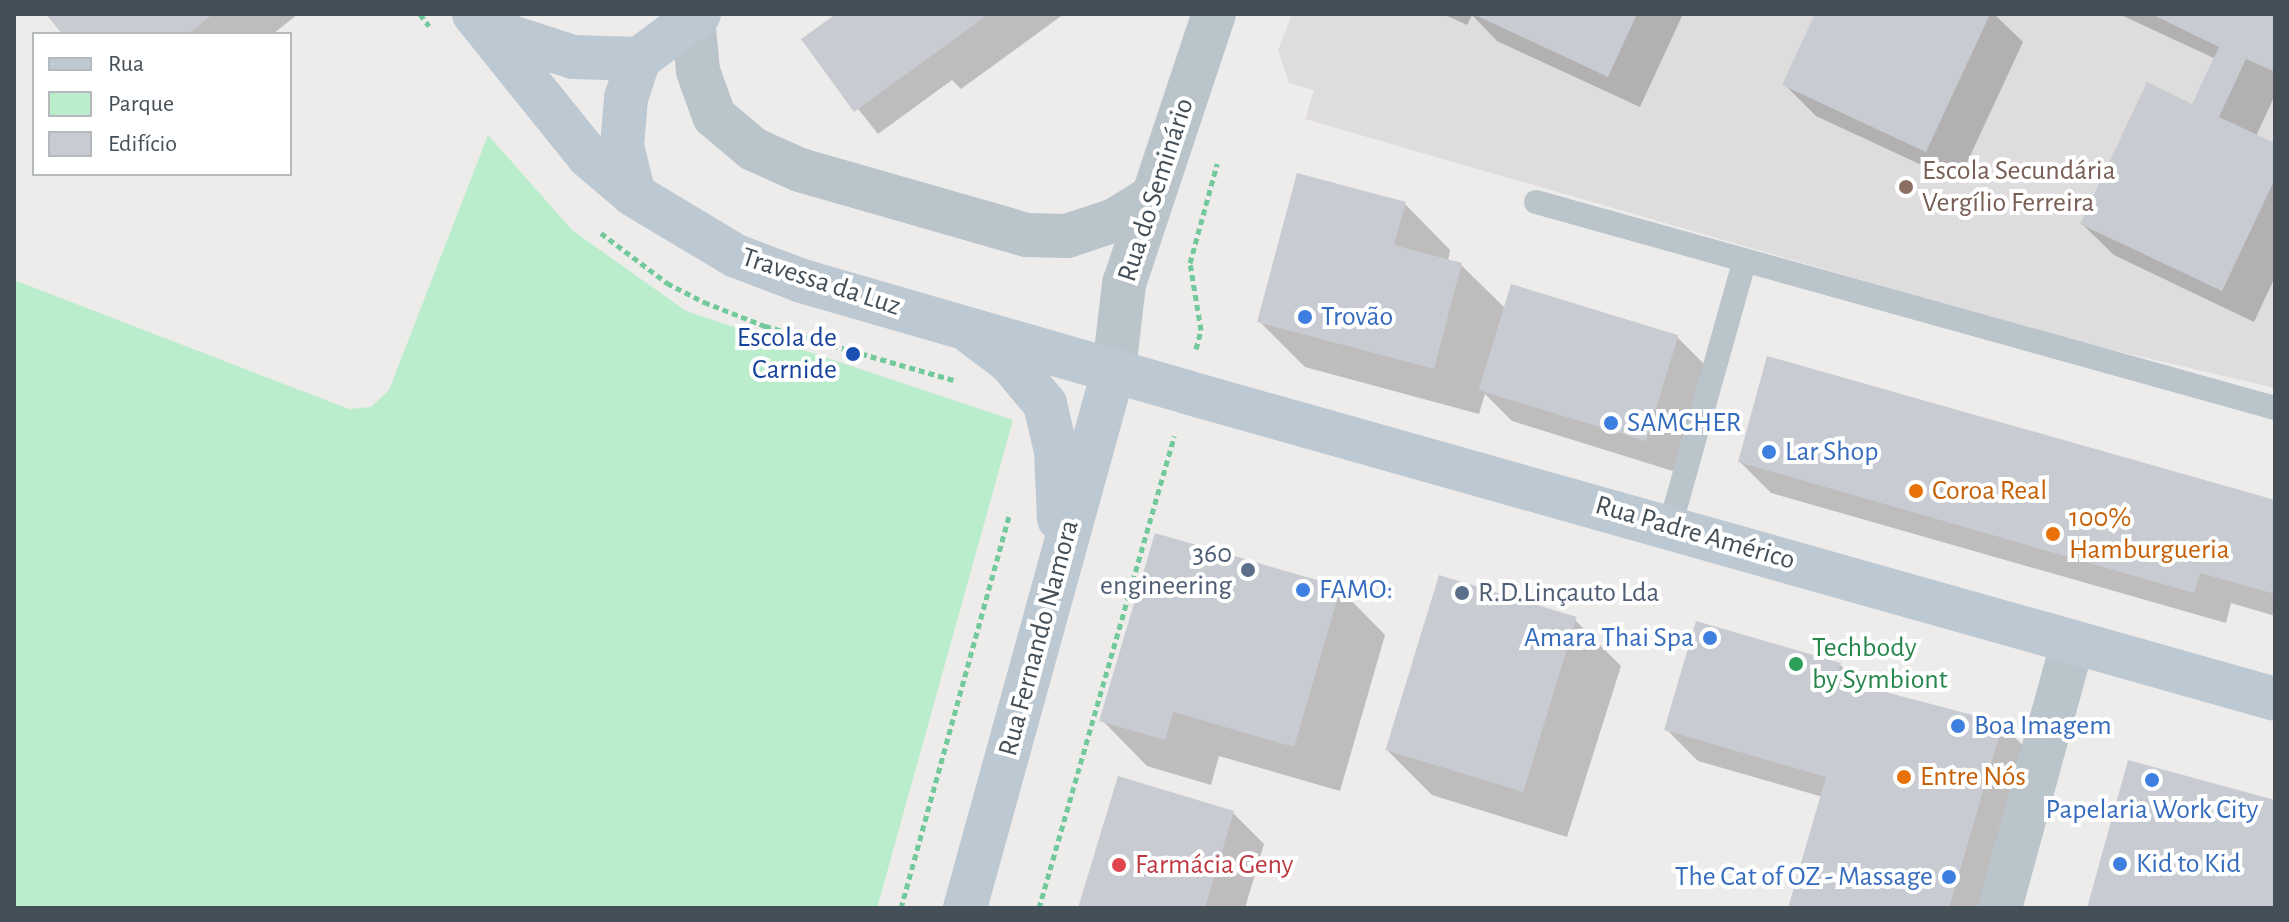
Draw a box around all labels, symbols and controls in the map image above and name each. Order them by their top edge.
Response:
legend [32,32,292,176]
text: Rua [108,52,144,76]
text: Parque [108,92,174,116]
street label: Rua do Seminário [1110,94,1202,286]
text: Edifício [108,132,177,156]
place label: Escola Secundária Vergílio Ferreira [1922,154,2116,220]
marker: Escola Secundária Vergílio Ferreira [1897,178,1915,196]
street label: Travessa da Luz [737,240,905,324]
place label: Trovão [1321,300,1393,334]
marker: Trovão [1296,308,1314,326]
place label: Escola de Carnide [737,321,837,387]
marker: Escola de Carnide [844,345,862,363]
place label: SAMCHER [1627,406,1741,440]
marker: SAMCHER [1602,414,1620,432]
place label: Lar Shop [1785,435,1878,469]
marker: Lar Shop [1760,443,1778,461]
place label: Coroa Real [1932,474,2047,508]
marker: Coroa Real [1907,482,1925,500]
street label: Rua Padre Américo [1591,488,1799,578]
place label: 100% Hamburgueria [2069,501,2230,567]
street label: Rua Fernando Namora [991,516,1087,760]
marker: 100% Hamburgueria [2044,525,2062,543]
place label: 360 engineering [1100,537,1232,603]
marker: 360 engineering [1239,561,1257,579]
place label: FAMO: [1319,573,1393,607]
place label: R.D.Linçauto Lda [1478,576,1659,610]
marker: FAMO: [1294,581,1312,599]
marker: R.D.Linçauto Lda [1453,584,1471,602]
place label: Amara Thai Spa [1524,621,1694,655]
marker: Amara Thai Spa [1701,629,1719,647]
place label: Techbody by Symbiont [1812,631,1948,697]
marker: Techbody by Symbiont [1787,655,1805,673]
place label: Boa Imagem [1974,709,2112,743]
marker: Boa Imagem [1949,717,1967,735]
place label: Entre Nós [1920,760,2026,794]
marker: Entre Nós [1895,768,1913,786]
marker: Papelaria Work City [2143,771,2161,789]
place label: Papelaria Work City [2046,793,2258,827]
place label: Kid to Kid [2136,847,2241,881]
place label: Farmácia Geny [1135,848,1293,882]
marker: Kid to Kid [2111,855,2129,873]
marker: Farmácia Geny [1110,856,1128,874]
place label: The Cat of OZ - Massage [1675,860,1933,894]
marker: The Cat of OZ - Massage [1940,868,1958,886]

